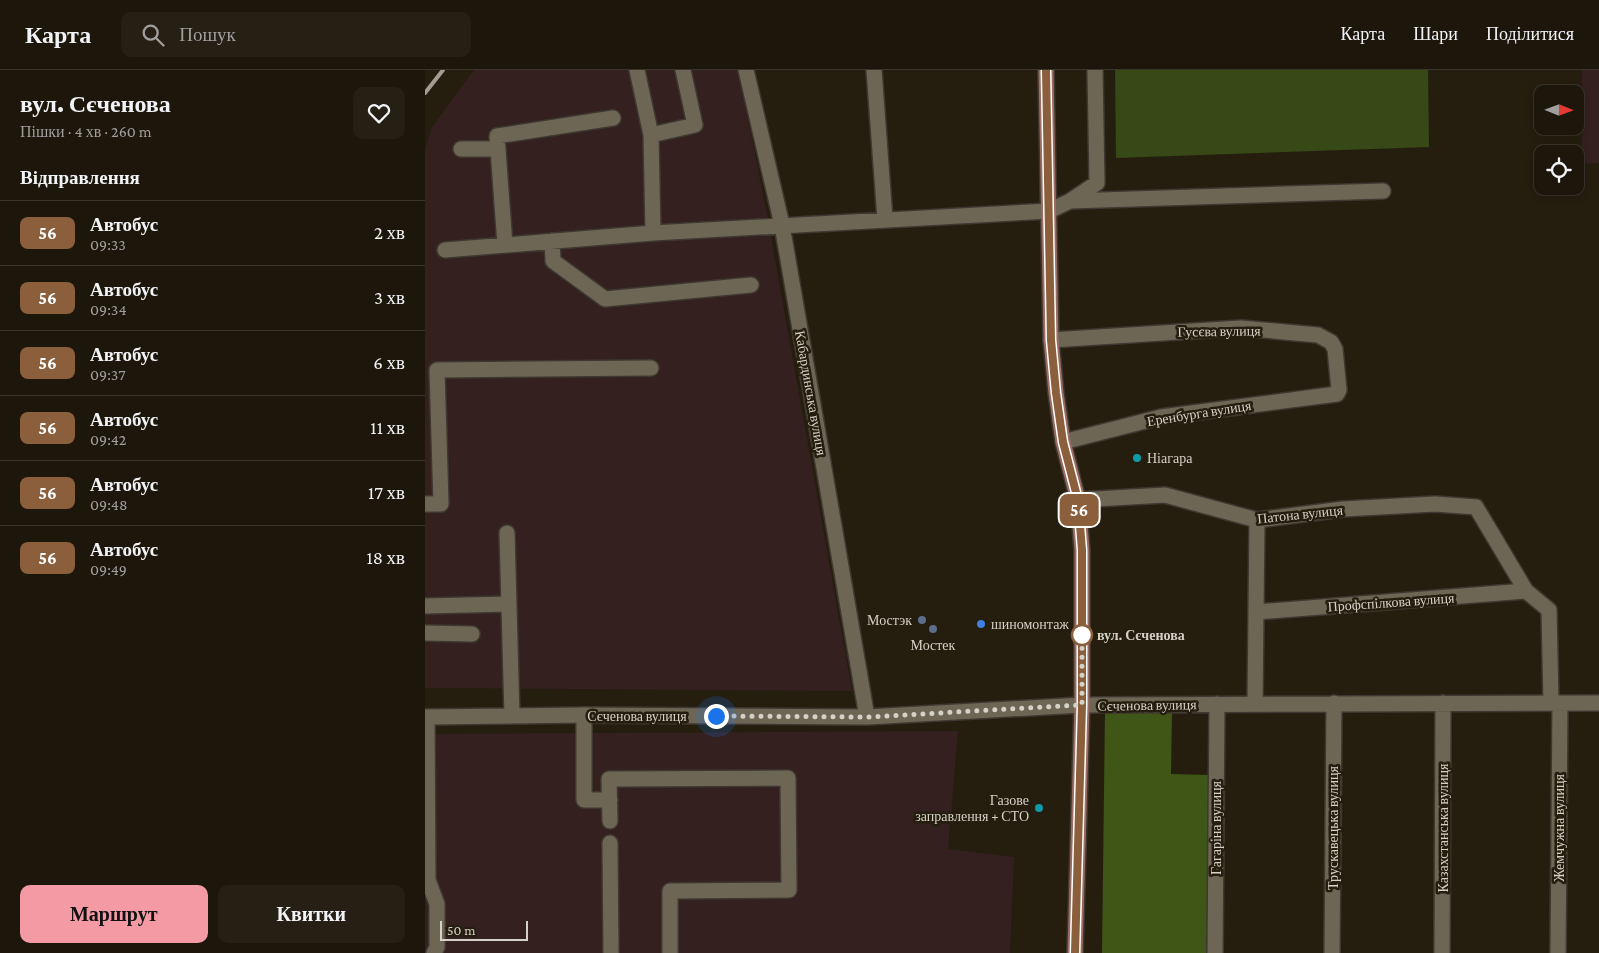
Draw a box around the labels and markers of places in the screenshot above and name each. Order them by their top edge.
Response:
place label: Ніагара [1147,450,1193,466]
marker: Ніагара [1131,452,1143,464]
place label: Мостэк [867,612,912,628]
marker: Мостэк [916,614,928,626]
place label: шиномонтаж [991,616,1069,632]
marker: шиномонтаж [975,618,987,630]
marker: Мостек [927,623,939,635]
marker: вул. Сєченова [1071,624,1093,646]
place label: вул. Сєченова [1097,627,1185,643]
place label: Мостек [911,637,956,653]
place label: Газове заправлення + СТО [915,792,1029,824]
marker: Газове заправлення + СТО [1033,802,1045,814]

